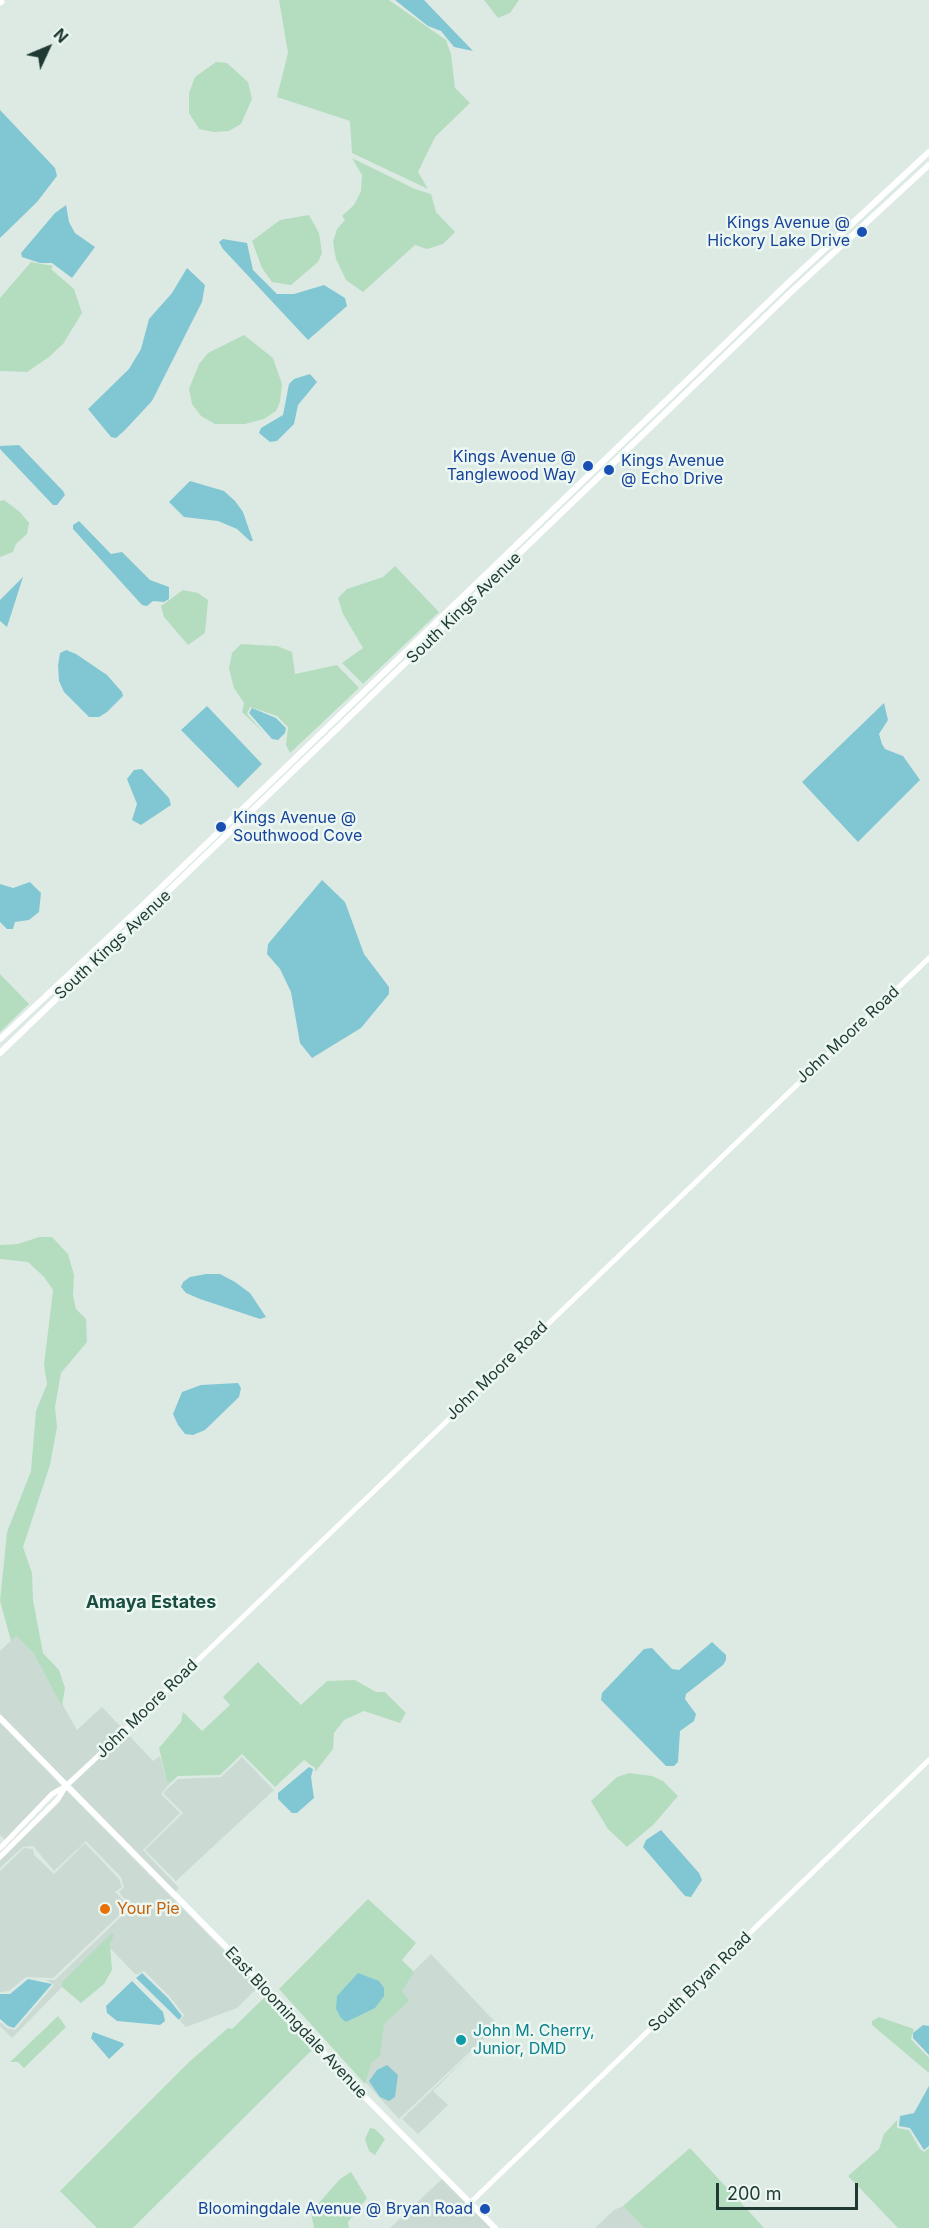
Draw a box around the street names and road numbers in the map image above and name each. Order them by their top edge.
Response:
street label: South Kings Avenue [403,548,525,668]
street label: South Kings Avenue [51,886,175,1004]
street label: John Moore Road [792,982,904,1088]
street label: John Moore Road [442,1318,552,1424]
street label: John Moore Road [92,1656,202,1762]
street label: South Bryan Road [645,1928,755,2036]
street label: East Bloomingdale Avenue [221,1943,371,2103]

